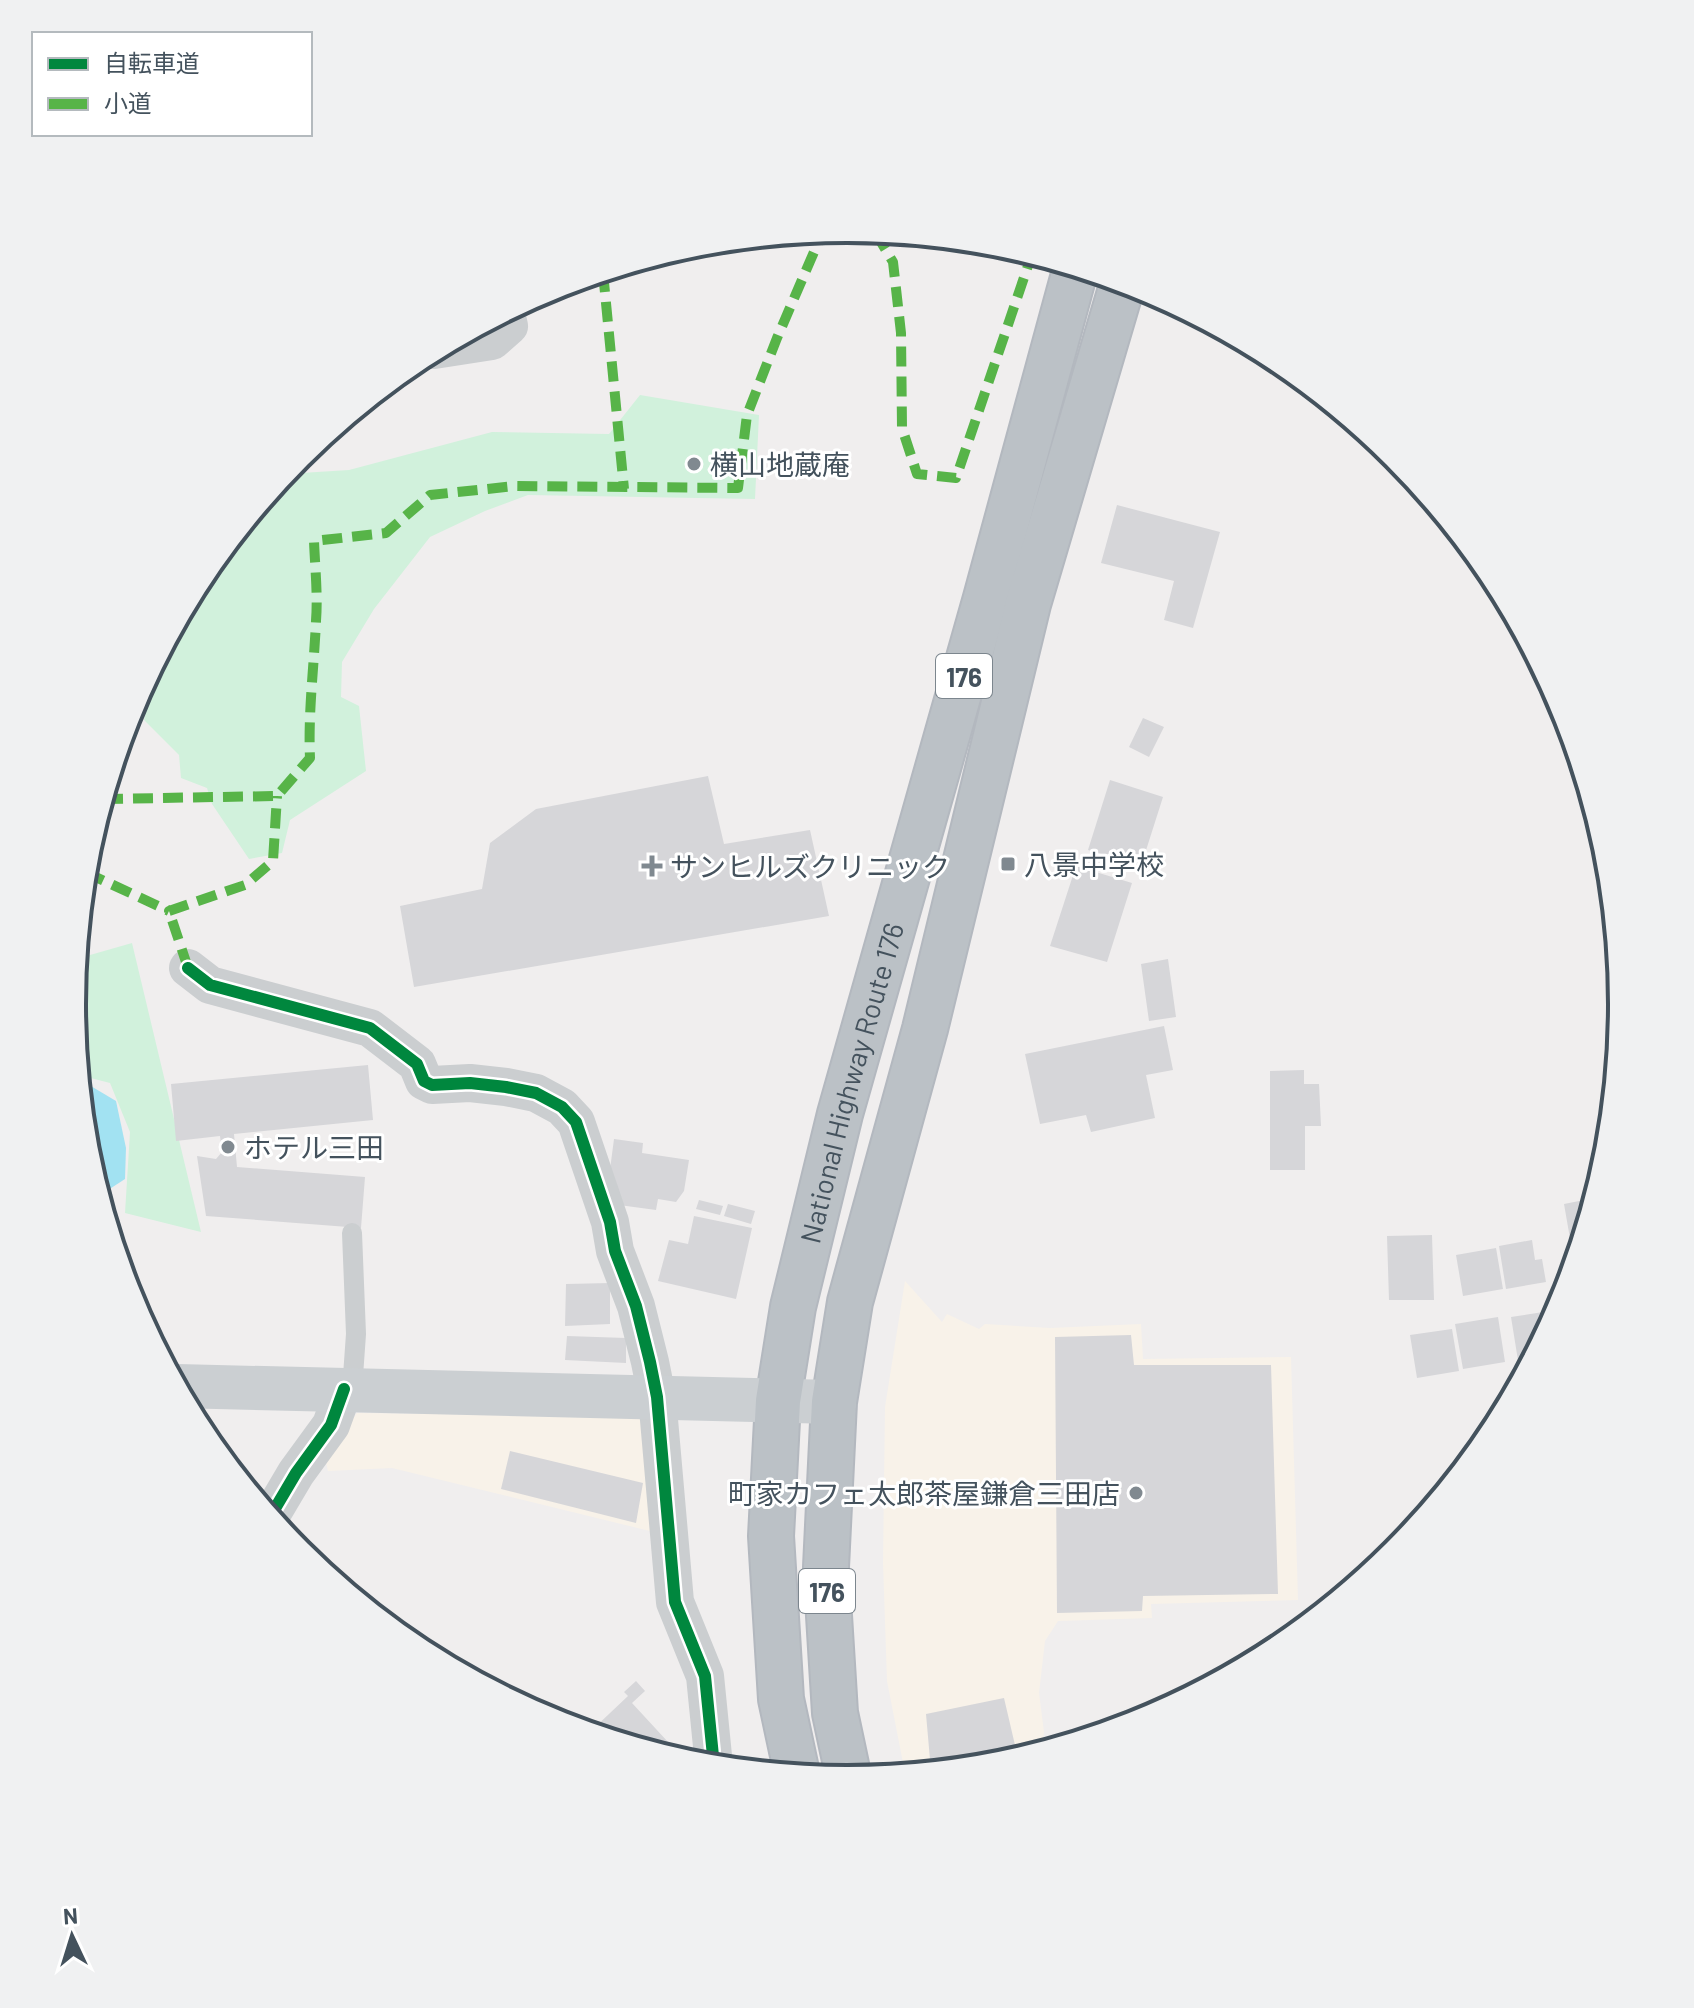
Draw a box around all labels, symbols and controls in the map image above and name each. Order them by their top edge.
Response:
legend [32,32,312,136]
text: 自転車道 [104,48,200,77]
text: 小道 [104,88,152,117]
place label: 横山地蔵庵 [710,447,850,481]
marker: 横山地蔵庵 [685,455,703,473]
road number: 176 [936,654,992,698]
place label: 八景中学校 [1024,847,1164,881]
place label: サンヒルズクリニック [670,849,950,883]
marker: サンヒルズクリニック [641,855,663,877]
marker: 八景中学校 [999,855,1017,873]
street label: National Highway Route 176 [792,919,910,1246]
place label: ホテル三田 [244,1130,384,1164]
marker: ホテル三田 [219,1138,237,1156]
place label: 町家カフェ太郎茶屋鎌倉三田店 [728,1476,1120,1510]
marker: 町家カフェ太郎茶屋鎌倉三田店 [1127,1484,1145,1502]
road number: 176 [799,1569,855,1613]
north arrow [32,1896,112,1976]
text: N [62,1902,79,1929]

